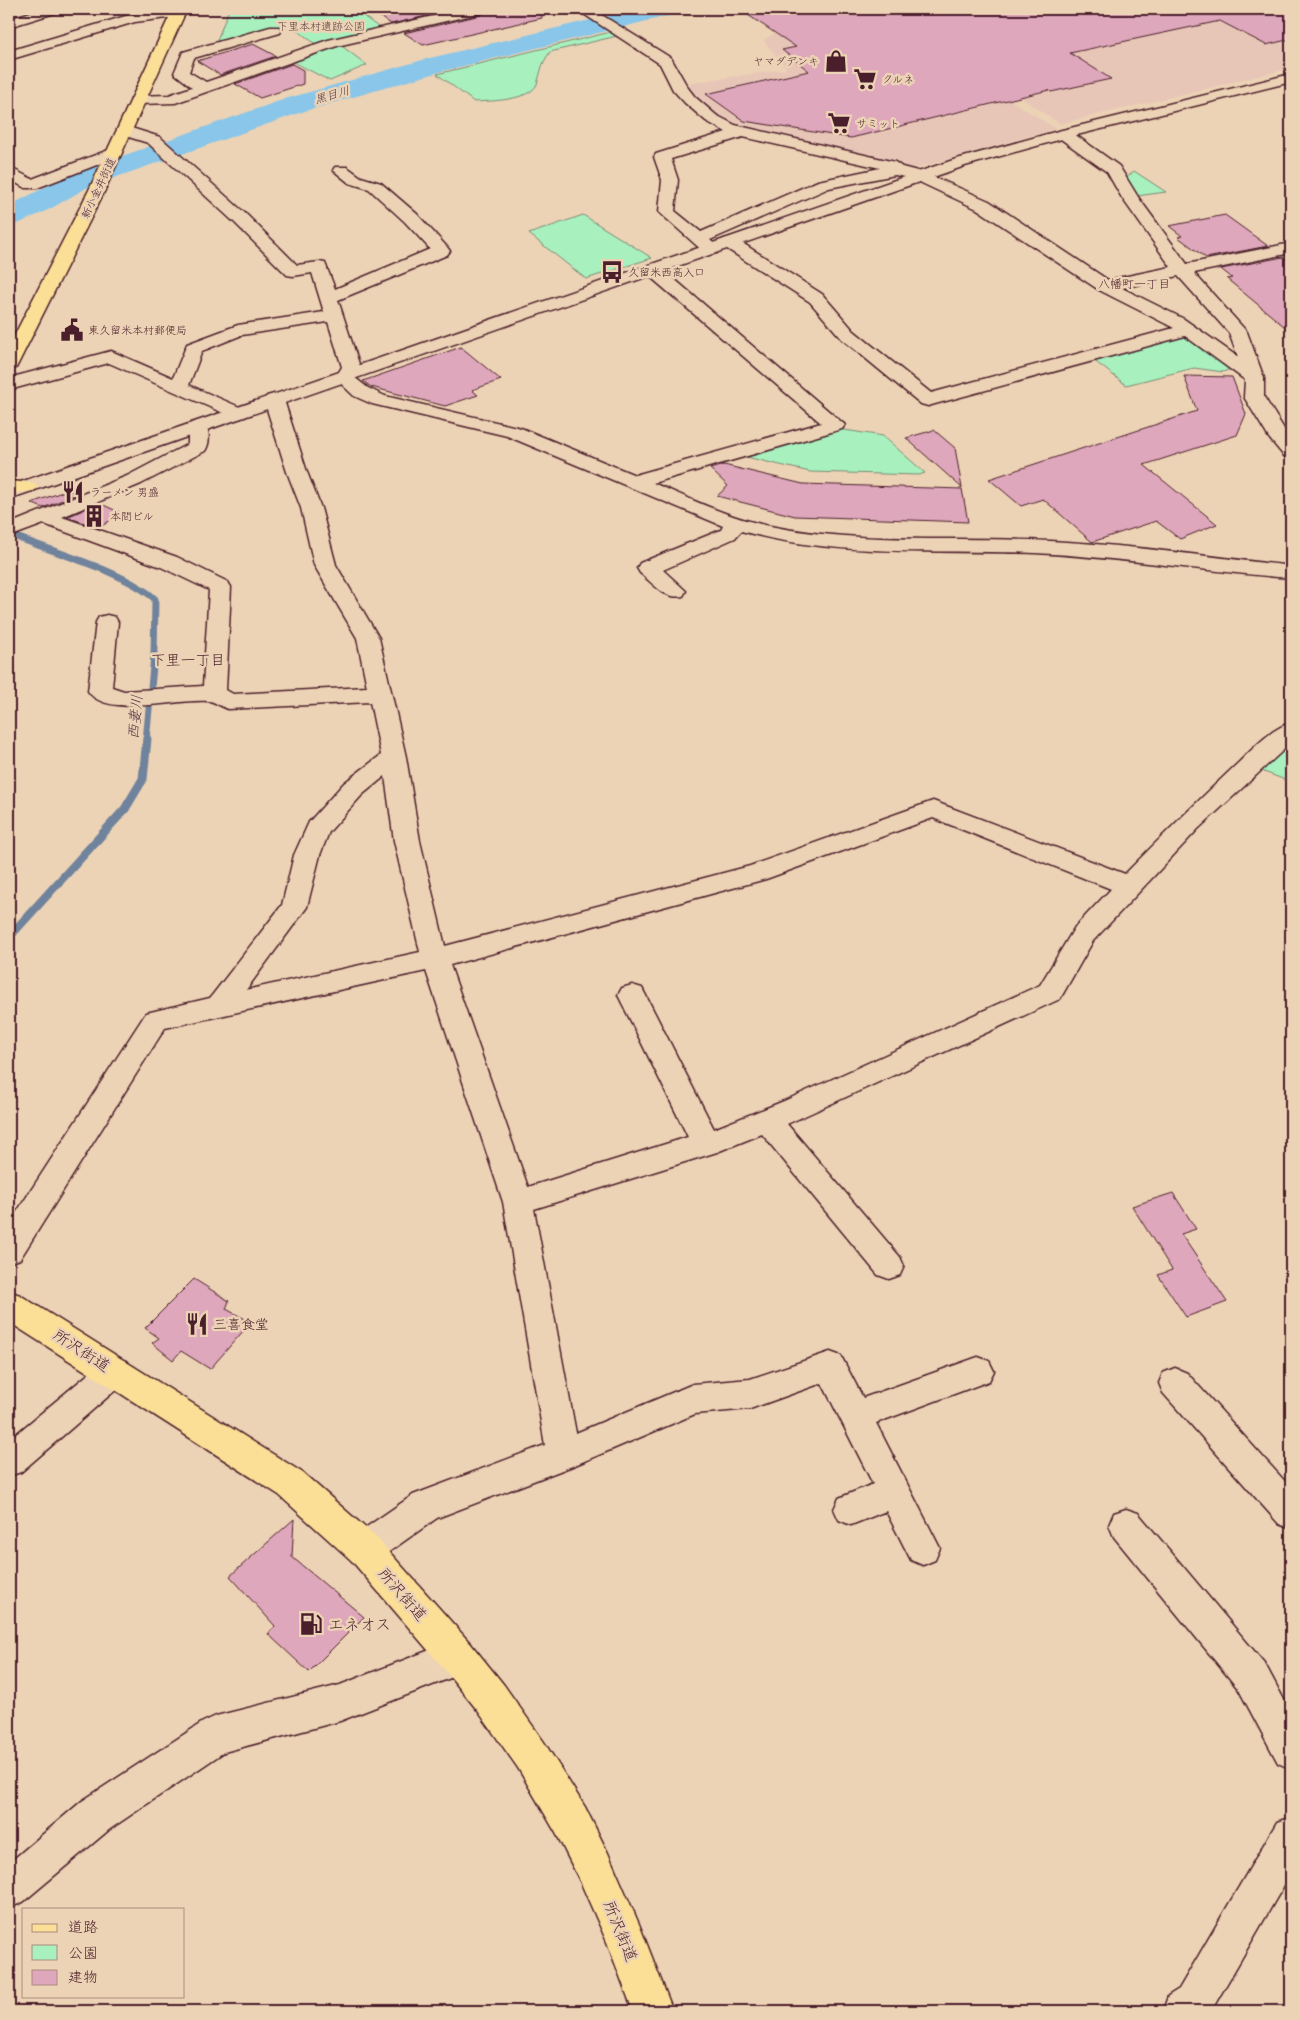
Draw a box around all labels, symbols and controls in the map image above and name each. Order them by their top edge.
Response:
park label: 下里本村遺跡公園 [277,20,365,33]
shop icon: ヤマダデンキ [823,48,849,74]
place label: ヤマダデンキ [753,55,819,68]
supermarket icon: クルネ [852,66,878,92]
place label: クルネ [882,73,914,86]
water label: 黒目川 [313,83,352,108]
supermarket icon: サミット [826,110,852,136]
place label: サミット [856,117,900,130]
street label: 新小金井街道 [79,156,118,221]
bus stop icon: 久留米西高入口 [599,259,625,285]
place label: 久留米西高入口 [628,266,705,279]
district label: 八幡町一丁目 [1098,277,1170,292]
public building icon: 東久留米本村郵便局 [59,317,85,343]
place label: 東久留米本村郵便局 [88,324,187,337]
restaurant icon: ラーメン 男盛 [60,479,86,505]
place label: ラーメン 男盛 [90,486,159,499]
building icon: 本間ビル [81,503,107,529]
place label: 本間ビル [110,510,154,523]
district label: 下里一丁目 [150,651,226,670]
water label: 西妻川 [124,694,147,740]
restaurant icon: 三喜食堂 [184,1311,210,1337]
place label: 三喜食堂 [213,1316,269,1333]
street label: 所沢街道 [49,1326,113,1377]
street label: 所沢街道 [374,1565,430,1625]
fuel station icon: エネオス [298,1611,324,1637]
place label: エネオス [328,1616,391,1635]
street label: 所沢街道 [599,1898,640,1965]
legend [22,1908,185,1998]
text: 道路 [68,1918,98,1937]
text: 公園 [68,1944,98,1963]
text: 建物 [68,1968,98,1987]

